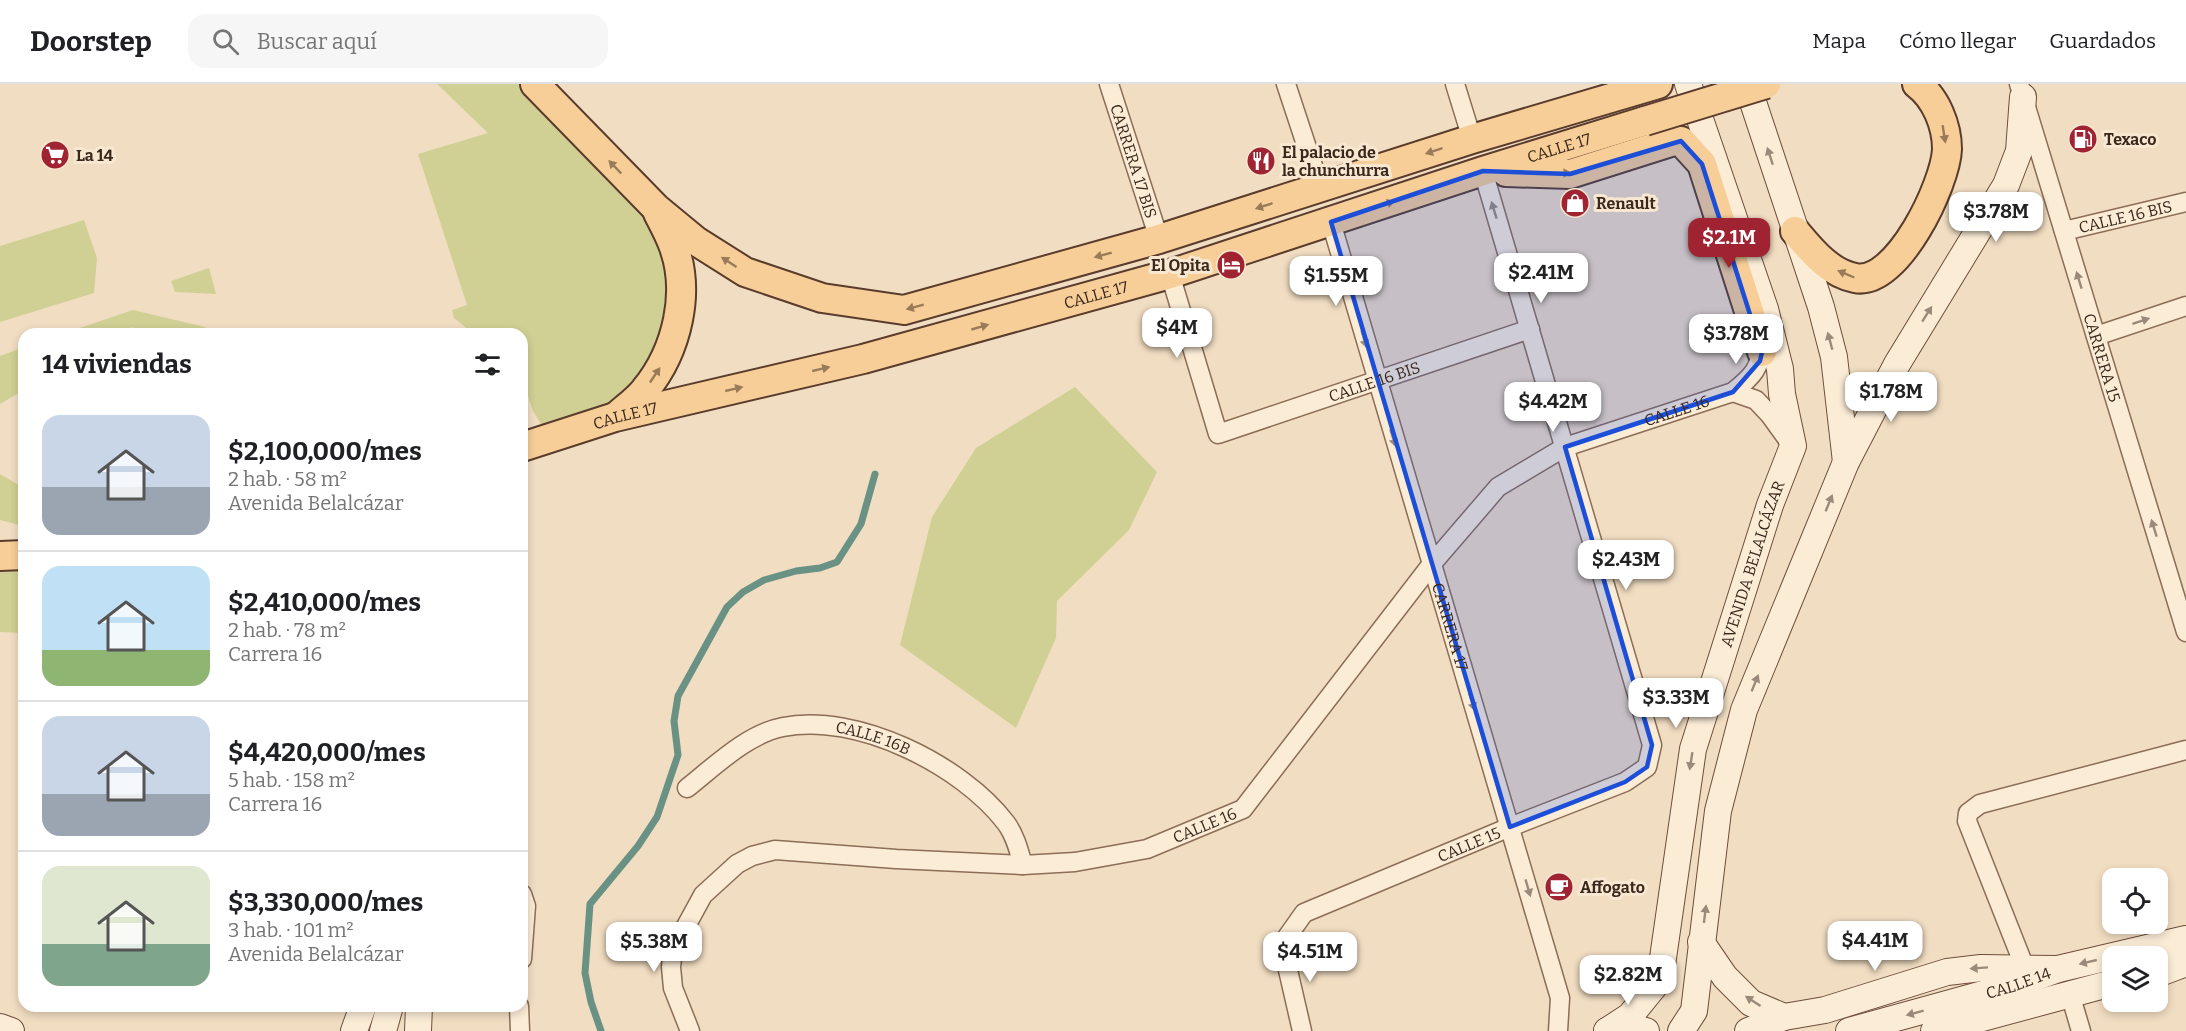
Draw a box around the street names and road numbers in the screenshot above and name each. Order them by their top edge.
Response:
street label: CARRERA 17 BIS [1107,102,1161,221]
street label: CALLE 17 [1525,129,1593,166]
street label: CALLE 16 BIS [2077,196,2174,237]
street label: CALLE 17 [1062,277,1130,312]
street label: CARRERA 15 [2080,311,2125,404]
street label: CALLE 16 BIS [1326,357,1423,406]
street label: CALLE 16 [1642,391,1712,430]
street label: CALLE 17 [591,398,659,433]
street label: AVENIDA BELALCÁZAR [1716,477,1788,649]
street label: CARRERA 17 [1428,580,1472,673]
street label: CALLE 16B [834,717,914,758]
street label: CALLE 16 [1170,803,1239,847]
street label: CALLE 15 [1435,823,1503,866]
street label: CALLE 14 [1984,963,2054,1002]

